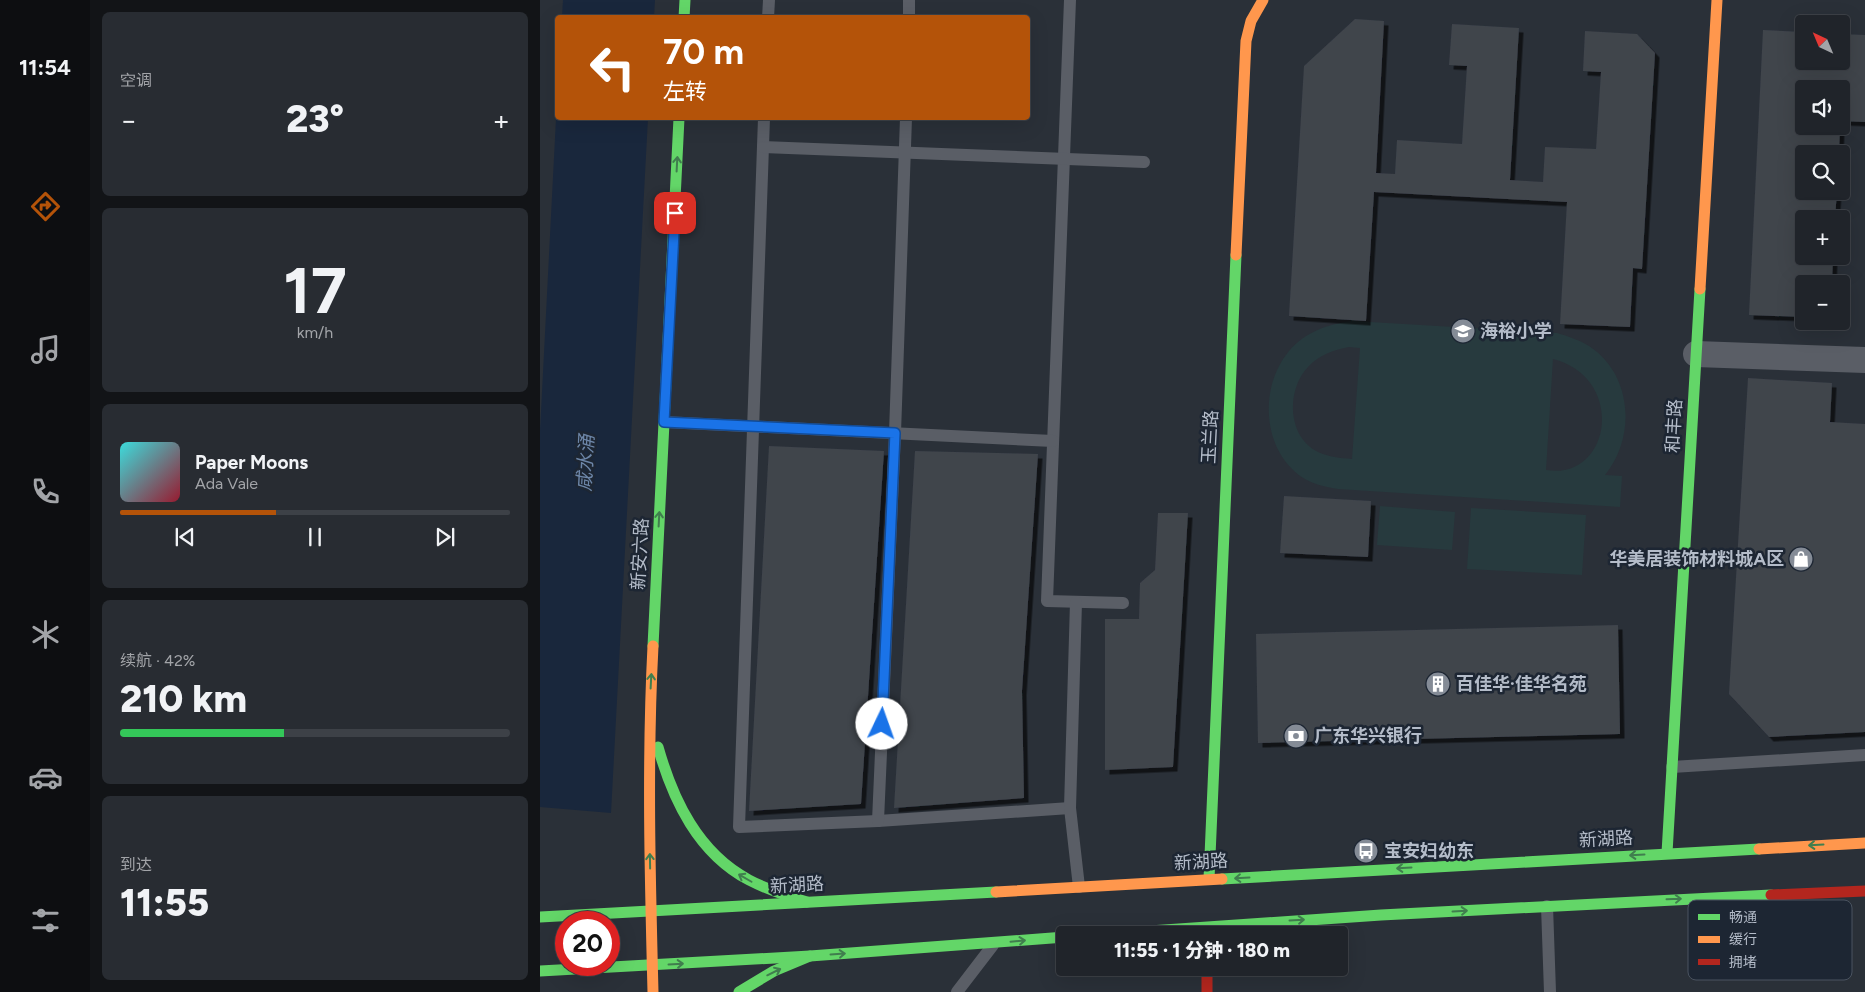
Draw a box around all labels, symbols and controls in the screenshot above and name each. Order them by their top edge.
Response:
north arrow [1795,15,1850,70]
map controls [1795,15,1850,330]
text: 70 m [663,31,744,73]
icon: left [580,35,645,100]
text: 11:54 [19,54,71,81]
text: 空调 [120,71,152,90]
text: 左转 [663,78,707,105]
button: sound [1795,80,1850,135]
text: 23° [286,96,344,142]
text: − [120,103,137,137]
text: + [493,103,510,137]
button: search [1795,145,1850,200]
one-way arrow [673,157,682,173]
icon: directions [28,189,63,224]
pin [654,192,696,234]
icon: arrive [661,199,689,227]
button: + [1795,210,1850,265]
text: 17 [283,251,347,329]
button: − [1795,275,1850,330]
school or university icon: 海裕小学 [1450,318,1476,344]
place label: 海裕小学 [1480,320,1552,342]
text: km/h [297,323,333,342]
icon: music [28,332,63,367]
street label: 和丰路 [1662,398,1686,454]
street label: 玉兰路 [1198,409,1222,465]
water label: 咸水涌 [573,432,599,492]
text: Paper Moons [195,451,308,474]
icon: phone [28,474,63,509]
text: Ada Vale [195,474,258,493]
one-way arrow [655,511,664,527]
street label: 新安六路 [627,517,653,591]
icon: previous [171,523,199,551]
icon: pause [301,523,329,551]
icon: next [431,523,459,551]
shop icon: 华美居装饰材料城A区 [1788,546,1814,572]
place label: 华美居装饰材料城A区 [1609,548,1784,570]
icon: climate [28,617,63,652]
text: 续航 · 42% [120,651,195,670]
building icon: 百佳华·佳华名苑 [1425,671,1451,697]
one-way arrow [647,673,656,689]
place label: 百佳华·佳华名苑 [1456,673,1587,695]
text: 210 km [120,676,247,722]
position arrow [855,697,907,749]
bank icon: 广东华兴银行 [1283,723,1309,749]
place label: 广东华兴银行 [1314,725,1422,747]
icon: car [28,760,63,795]
street label: 新湖路 [1578,827,1634,851]
bus stop icon: 宝安妇幼东 [1353,838,1379,864]
place label: 宝安妇幼东 [1384,840,1474,862]
one-way arrow [1809,841,1825,850]
street label: 新湖路 [1173,850,1229,874]
one-way arrow [1629,851,1645,860]
one-way arrow [645,853,655,870]
text: 到达 [120,855,152,874]
one-way arrow [1397,864,1413,873]
one-way arrow [739,872,753,882]
street label: 新湖路 [769,873,825,897]
one-way arrow [1234,873,1250,882]
text: 11:55 [120,880,209,926]
one-way arrow [1666,894,1682,904]
legend [1688,900,1852,980]
icon: filters [28,903,63,938]
one-way arrow [1451,906,1467,915]
text: 畅通 [1729,909,1757,926]
speed limit sign: 20 [555,911,620,976]
one-way arrow [1289,916,1305,925]
text: 缓行 [1729,931,1757,948]
one-way arrow [1010,936,1026,946]
text: 11:55 · 1 分钟 · 180 m [1114,939,1290,962]
one-way arrow [830,950,846,959]
text: 拥堵 [1729,954,1757,971]
one-way arrow [668,959,684,968]
one-way arrow [766,967,781,976]

